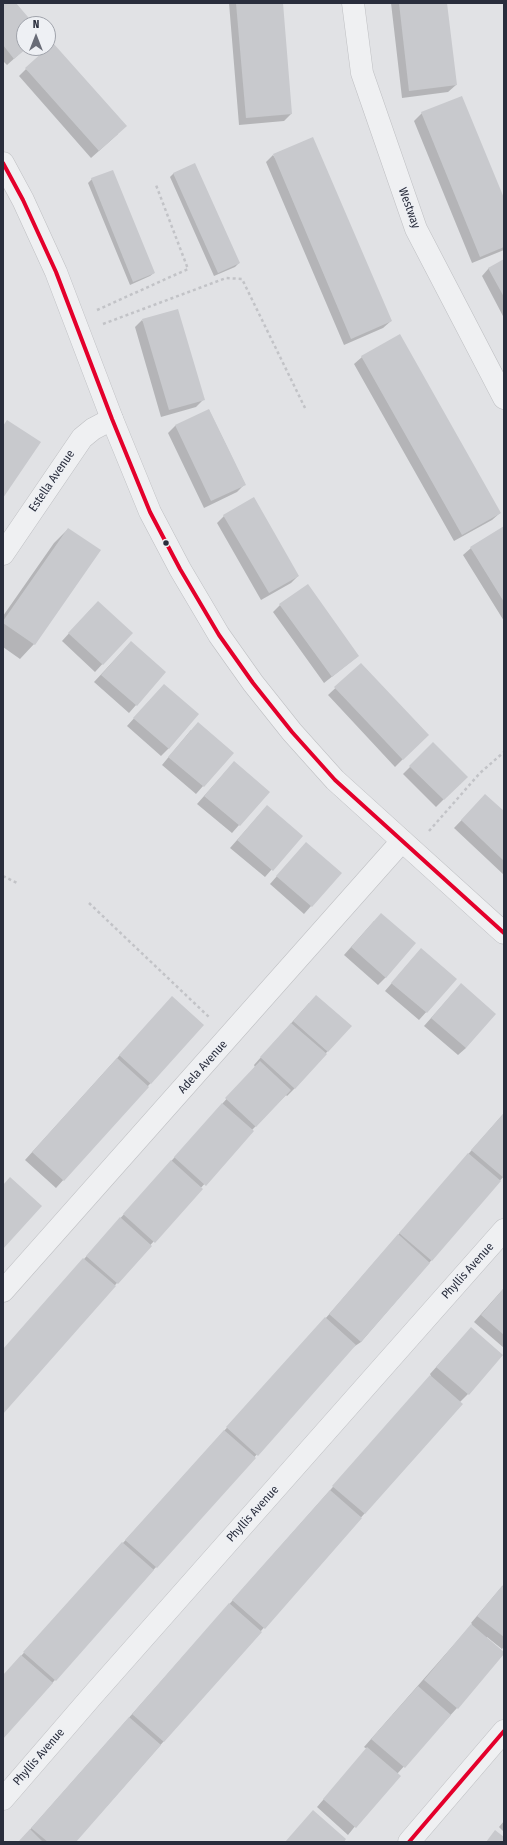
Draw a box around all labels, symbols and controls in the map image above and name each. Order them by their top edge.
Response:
north arrow [16,16,56,56]
text: N [33,18,39,31]
street label: Westway [395,186,423,230]
street label: Estella Avenue [26,447,78,515]
unlabelled marker [161,538,171,548]
street label: Adela Avenue [175,1037,231,1097]
street label: Phyllis Avenue [439,1240,497,1302]
street label: Phyllis Avenue [224,1483,282,1545]
street label: Phyllis Avenue [10,1725,68,1789]

